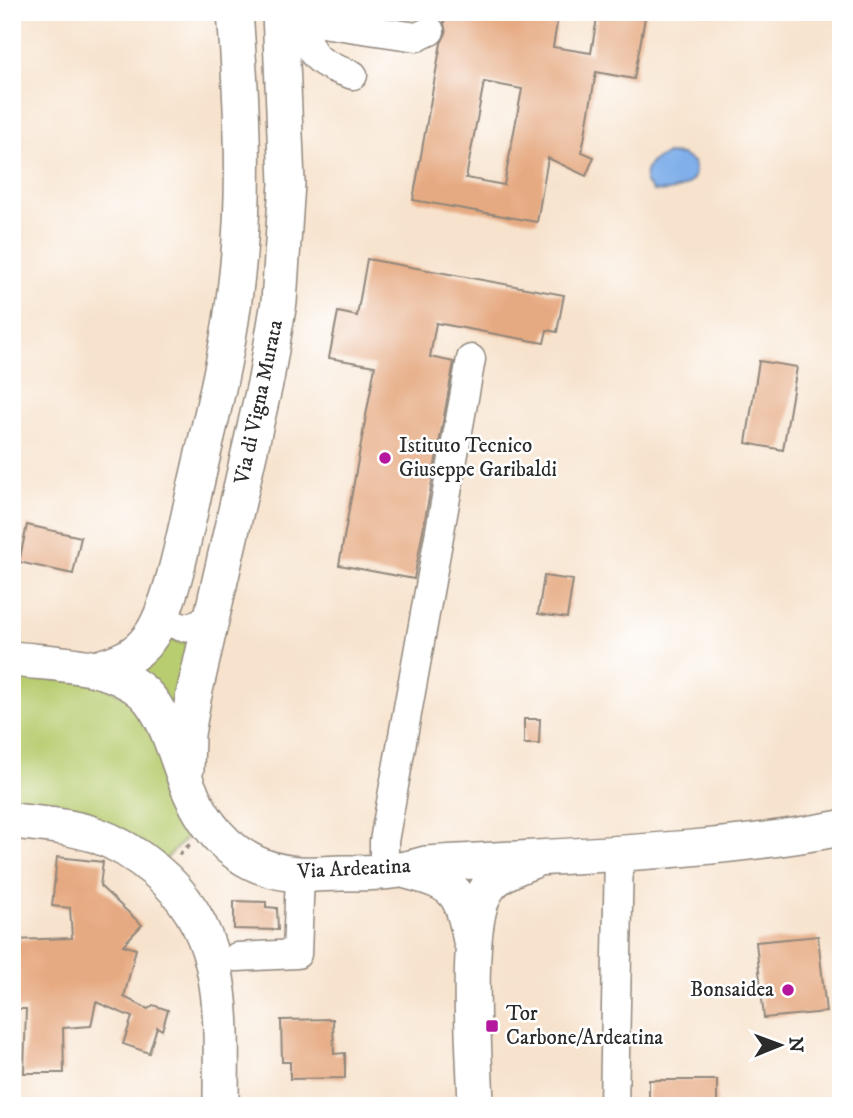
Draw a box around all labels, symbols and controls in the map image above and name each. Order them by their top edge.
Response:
street label: Via di Vigna Murata [229,318,289,487]
place label: Istituto Tecnico Giuseppe Garibaldi [399,433,557,483]
marker: Istituto Tecnico Giuseppe Garibaldi [377,450,393,466]
street label: Via Ardeatina [296,853,411,885]
place label: Bonsaidea [690,977,774,1003]
marker: Bonsaidea [780,982,796,998]
place label: Tor Carbone/Ardeatina [506,1001,663,1051]
north arrow [744,1010,814,1080]
marker: Tor Carbone/Ardeatina [484,1018,500,1034]
text: N [784,1037,807,1053]

